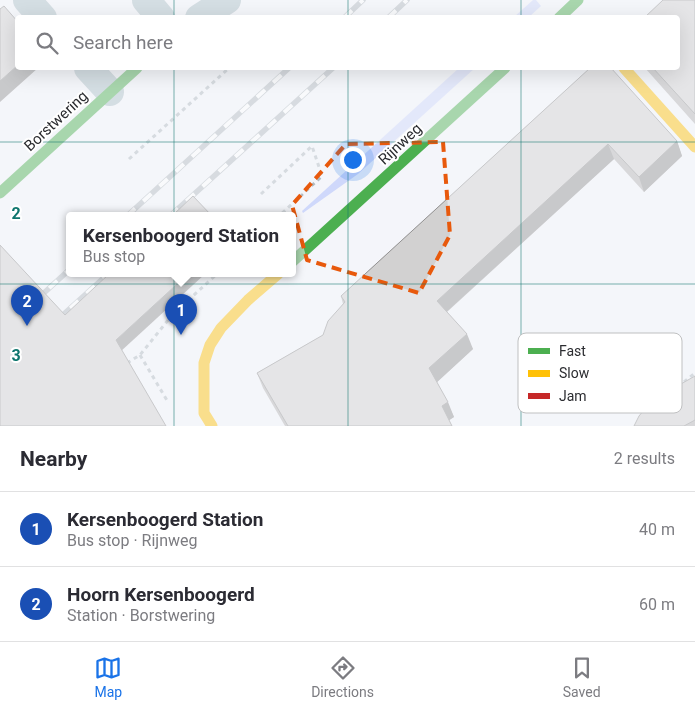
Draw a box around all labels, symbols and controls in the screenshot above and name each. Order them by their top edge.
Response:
search box [15,15,680,70]
icon: search [33,29,61,57]
text: Search here [73,31,173,54]
street label: Borstwering [20,87,92,155]
street label: Rijnweg [375,120,425,168]
your location [340,147,366,173]
text: 2 [11,204,21,223]
popup [66,212,296,277]
text: Kersenboogerd Station [83,224,279,247]
text: Bus stop [83,247,145,266]
pin: 2 [11,285,43,326]
pin: 1 [165,294,197,335]
legend [518,333,682,413]
text: Fast [559,343,586,359]
text: 3 [11,346,21,365]
text: Slow [559,365,590,381]
text: Jam [559,388,587,404]
text: Nearby [20,447,87,471]
text: 2 results [614,449,675,468]
text: Kersenboogerd Station [67,508,263,531]
text: 1 [31,520,41,539]
text: 40 m [639,520,675,539]
text: Bus stop · Rijnweg [67,531,197,550]
text: Hoorn Kersenboogerd [67,583,255,606]
text: 2 [31,595,41,614]
text: 60 m [639,595,675,614]
text: Station · Borstwering [67,606,215,625]
tab: Map [94,654,122,700]
tab: Directions [311,654,374,700]
tab: Saved [563,654,601,700]

